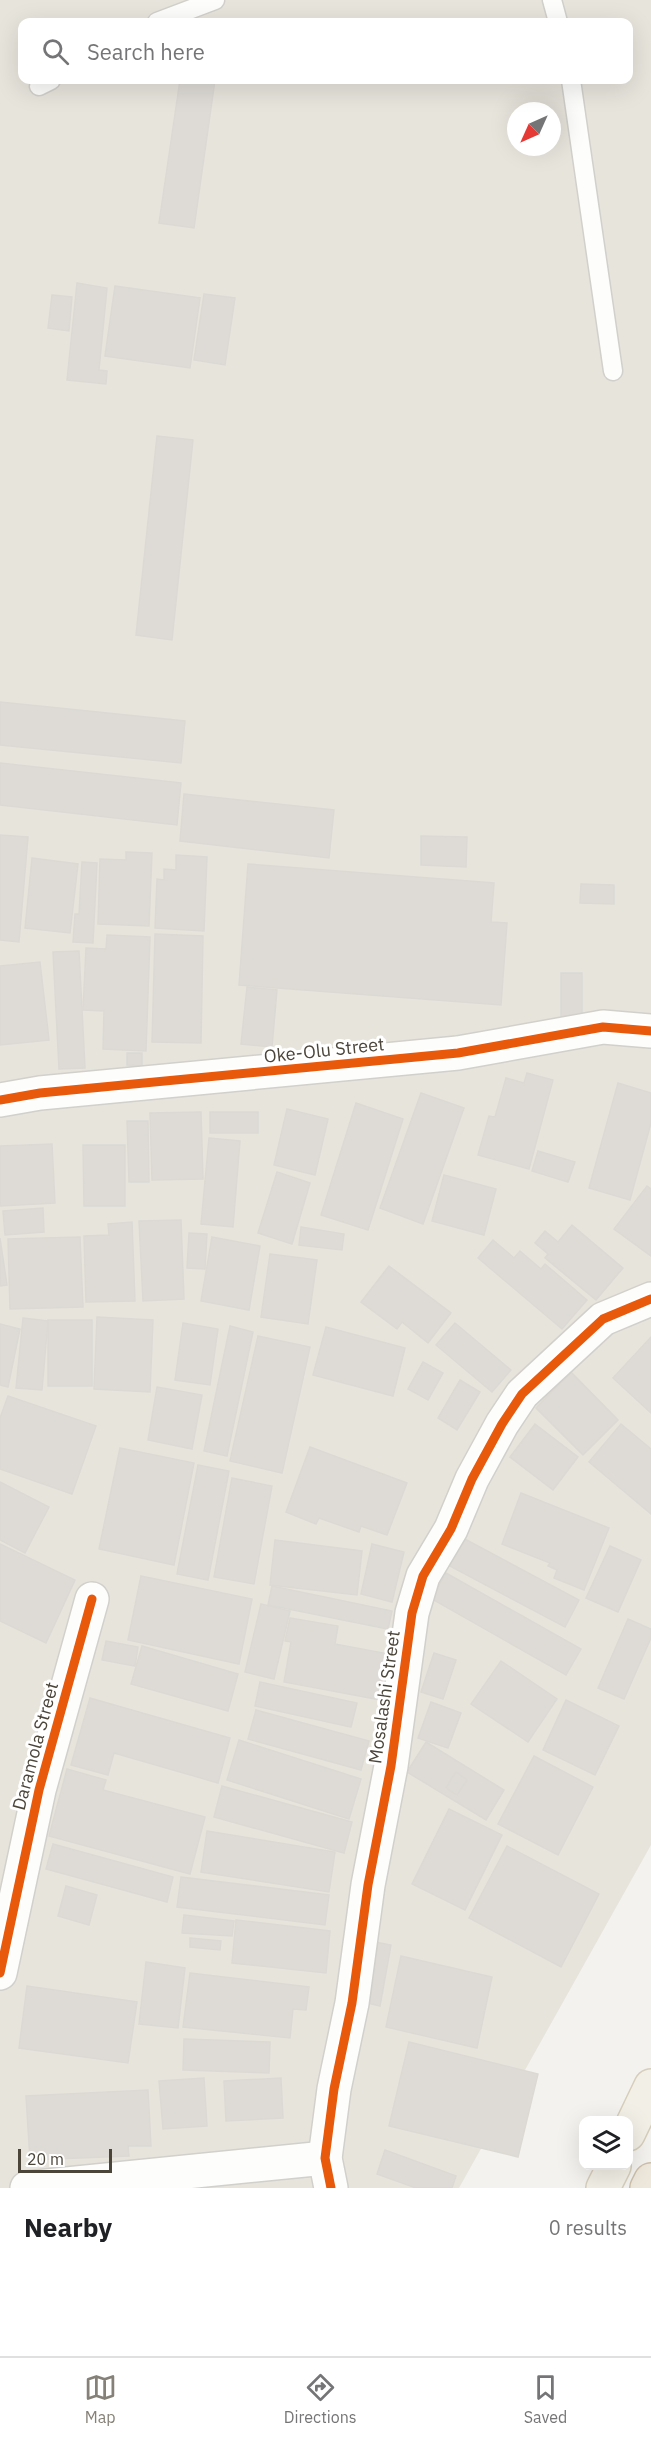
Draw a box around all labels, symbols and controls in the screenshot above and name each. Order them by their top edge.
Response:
search box [18,18,633,84]
icon: search [39,35,72,68]
text: Search here [87,37,205,66]
north arrow [507,102,561,156]
street label: Oke-Olu Street [263,1032,385,1068]
street label: Mosalashi Street [363,1629,405,1765]
street label: Daramola Street [7,1679,63,1813]
map controls [579,2116,633,2170]
button: layers [579,2116,633,2170]
scale bar [18,2146,112,2174]
text: 20 m [27,2149,64,2169]
text: Nearby [24,2210,112,2244]
text: 0 results [549,2214,627,2241]
tab: Map [84,2371,117,2427]
tab: Directions [284,2371,357,2427]
tab: Saved [524,2371,567,2427]

